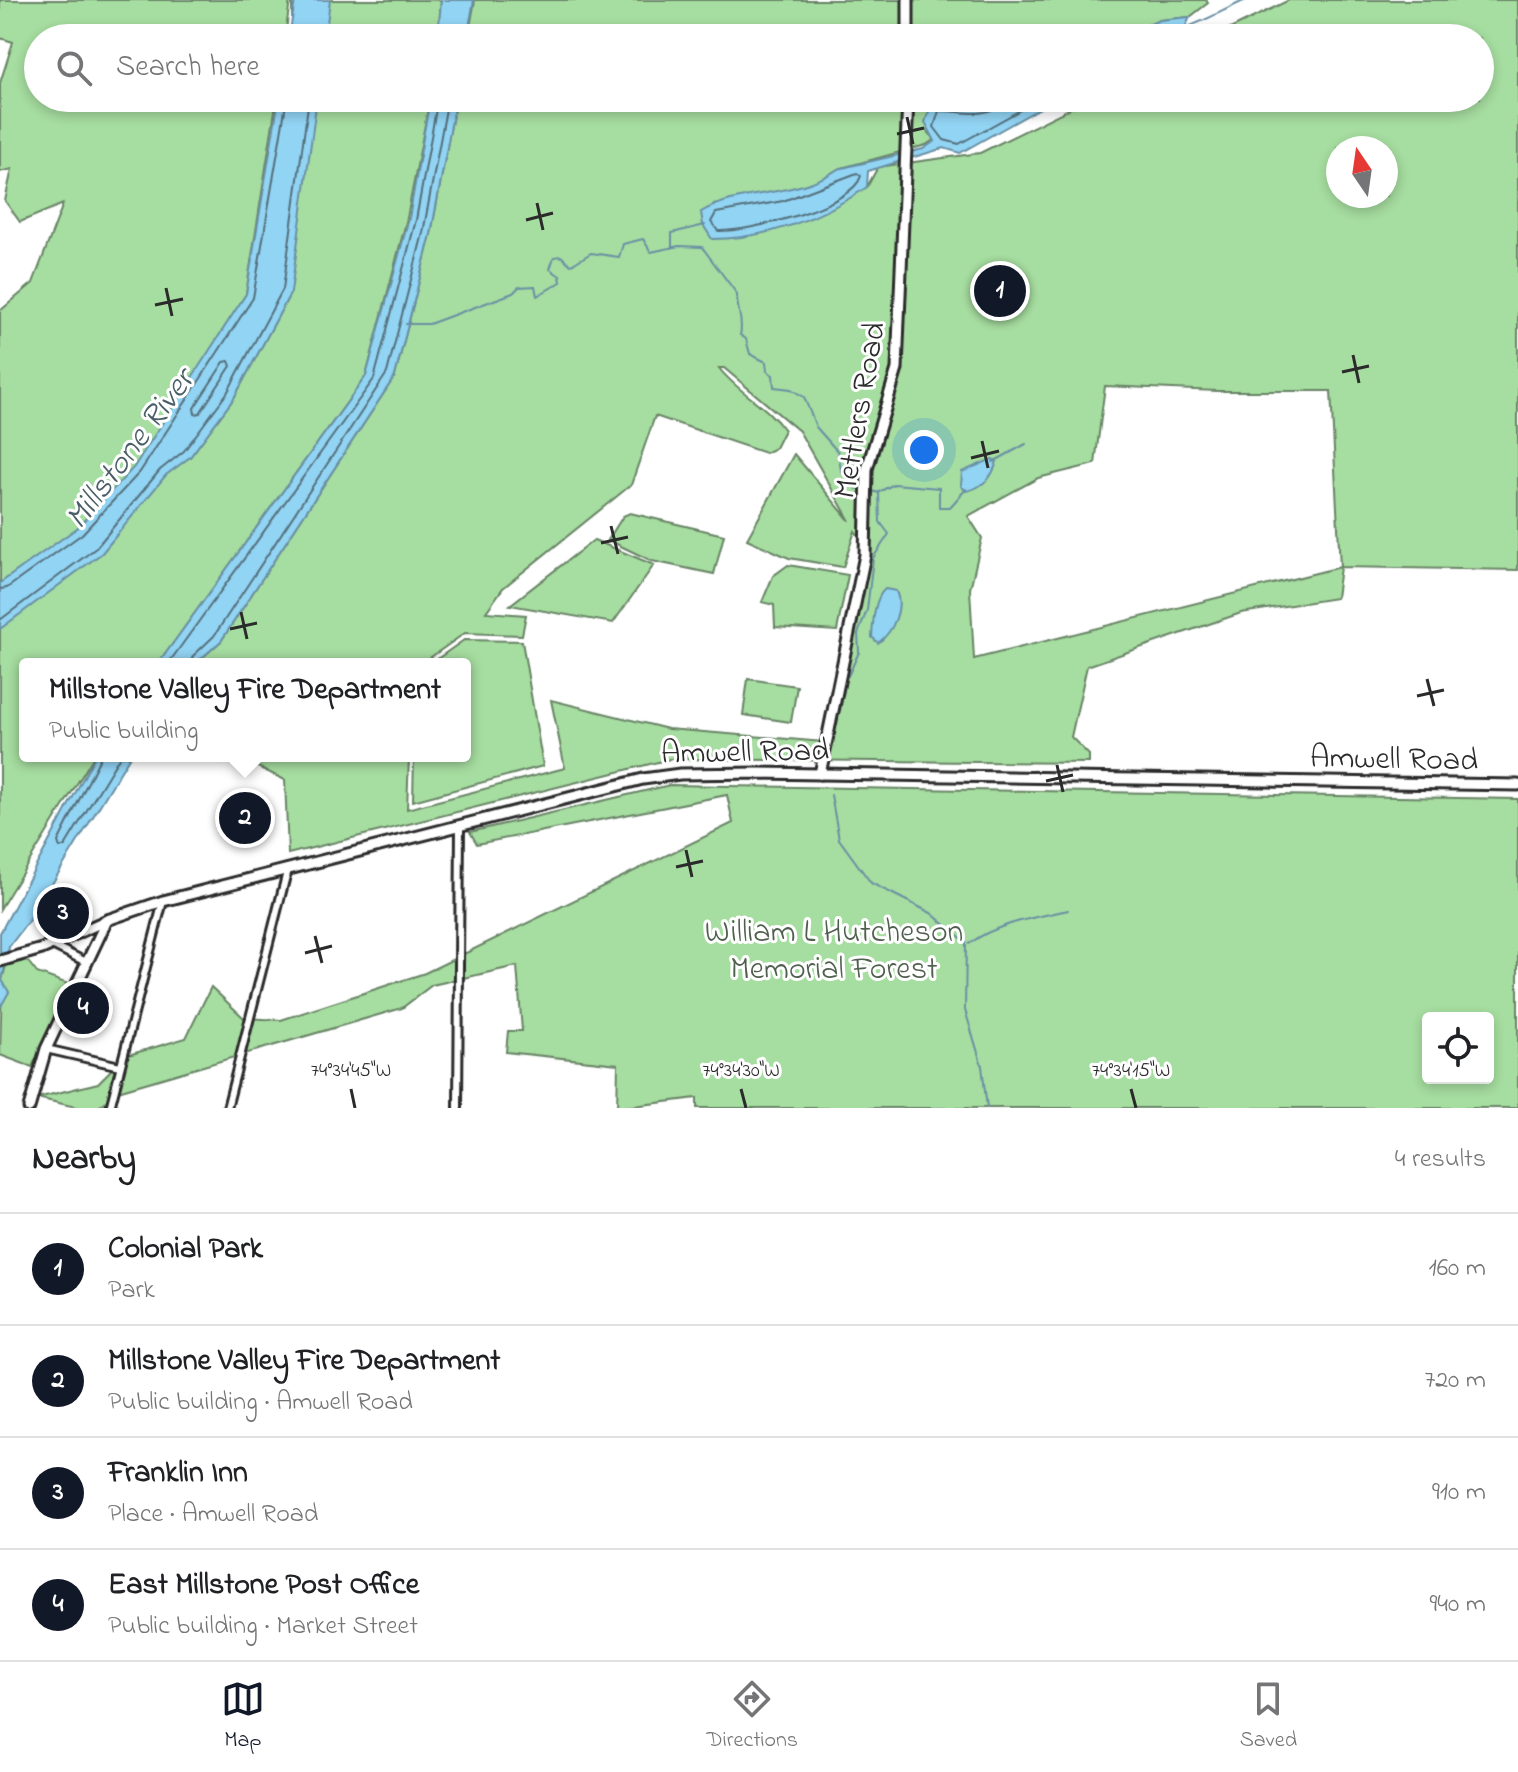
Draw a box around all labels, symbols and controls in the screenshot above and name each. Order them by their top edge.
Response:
search box [24,24,1494,112]
icon: search [52,46,96,90]
text: Search here [116,46,260,90]
north arrow [1326,136,1398,208]
pin: 1 [974,261,1026,321]
street label: Mettlers Road [823,318,900,503]
water label: Millstone River [54,356,211,541]
your location [904,430,944,470]
popup [19,658,471,762]
text: Millstone Valley Fire Department [49,669,441,713]
text: Public building [49,713,199,751]
street label: Amwell Road [661,729,830,778]
street label: Amwell Road [1309,736,1478,785]
pin: 2 [219,788,271,848]
pin: 3 [37,883,89,943]
park label: William L Hutcheson Memorial Forest [705,910,963,994]
pin: 4 [57,978,109,1038]
map controls [1422,1012,1494,1084]
button: locate [1422,1012,1494,1084]
text: 74°34'45"W [311,1057,391,1086]
text: 74°34'30"W [702,1057,780,1086]
text: 74°34'15"W [1092,1057,1170,1086]
text: Nearby [32,1135,136,1185]
text: 4 results [1395,1141,1486,1179]
text: Colonial Park [108,1228,263,1272]
text: 1 [54,1250,62,1288]
text: 160 m [1428,1250,1486,1288]
text: Park [108,1272,155,1310]
text: Millstone Valley Fire Department [108,1340,500,1384]
text: 2 [52,1362,64,1400]
text: 720 m [1424,1362,1486,1400]
text: Public building · Amwell Road [108,1384,413,1422]
text: Franklin Inn [108,1452,248,1496]
text: 3 [53,1474,63,1512]
text: 910 m [1432,1474,1486,1512]
text: Place · Amwell Road [108,1496,318,1534]
text: East Millstone Post Office [108,1564,419,1608]
text: 4 [53,1586,63,1624]
text: 940 m [1430,1586,1486,1624]
text: Public building · Market Street [108,1608,418,1646]
tab: Map [221,1677,265,1757]
tab: Directions [707,1677,798,1757]
tab: Saved [1240,1677,1297,1757]

